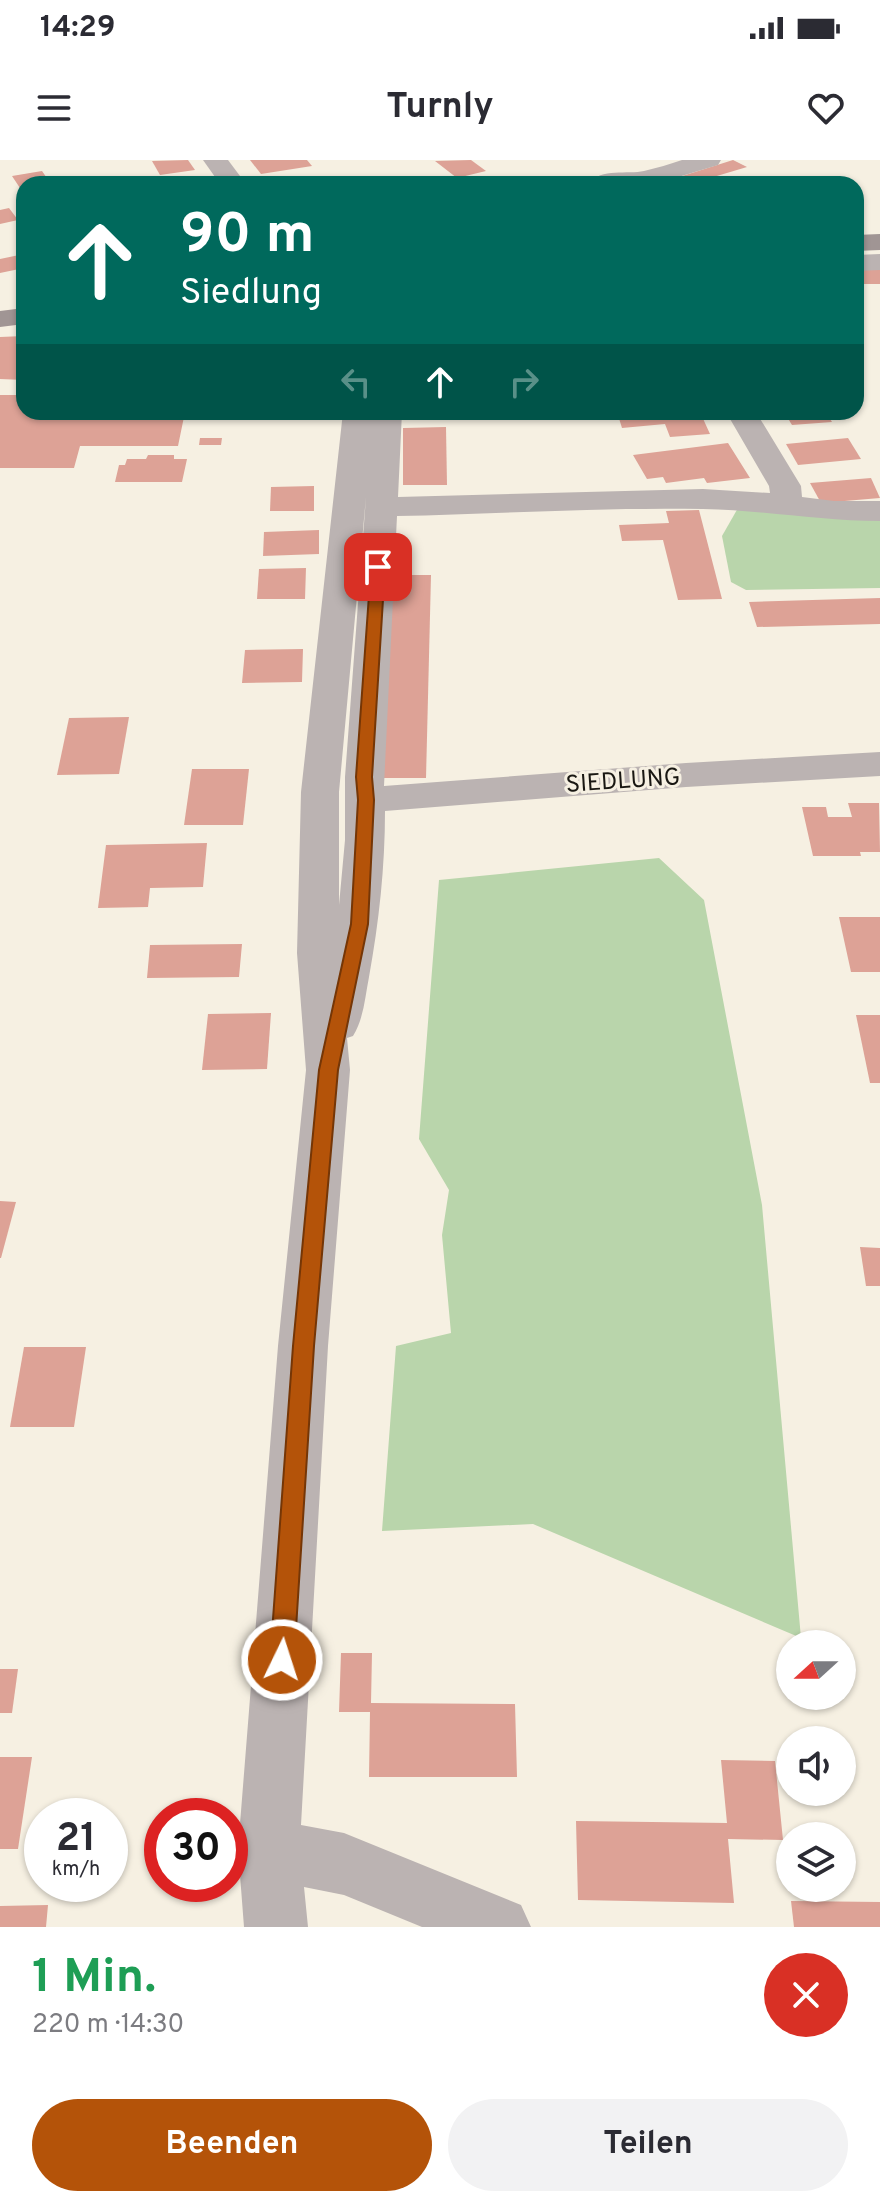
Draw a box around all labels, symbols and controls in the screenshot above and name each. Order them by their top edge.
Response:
text: 14:29 [40,10,115,47]
text: Turnly [386,85,494,131]
icon: menu [32,86,76,130]
icon: heart [804,86,848,130]
text: 90 m [180,202,315,272]
icon: ahead [48,208,152,312]
text: Siedlung [180,271,322,317]
icon: left [334,360,378,404]
icon: ahead [418,360,462,404]
icon: right [502,360,546,404]
pin [344,533,412,601]
icon: arrive [356,545,400,589]
street label: SIEDLUNG [565,763,681,801]
position arrow [240,1618,324,1702]
north arrow [776,1630,856,1710]
map controls [776,1630,856,1902]
button: sound [776,1726,856,1806]
speed limit sign: 30 [144,1798,248,1902]
text: 21 [56,1815,96,1865]
button: layers [776,1822,856,1902]
text: km/h [52,1857,100,1883]
text: 1 Min. [32,1949,156,2009]
button: close [764,1953,848,2037]
text: 220 m · 14:30 [32,2009,184,2042]
button: Beenden [32,2099,432,2191]
button: Teilen [448,2099,848,2191]

